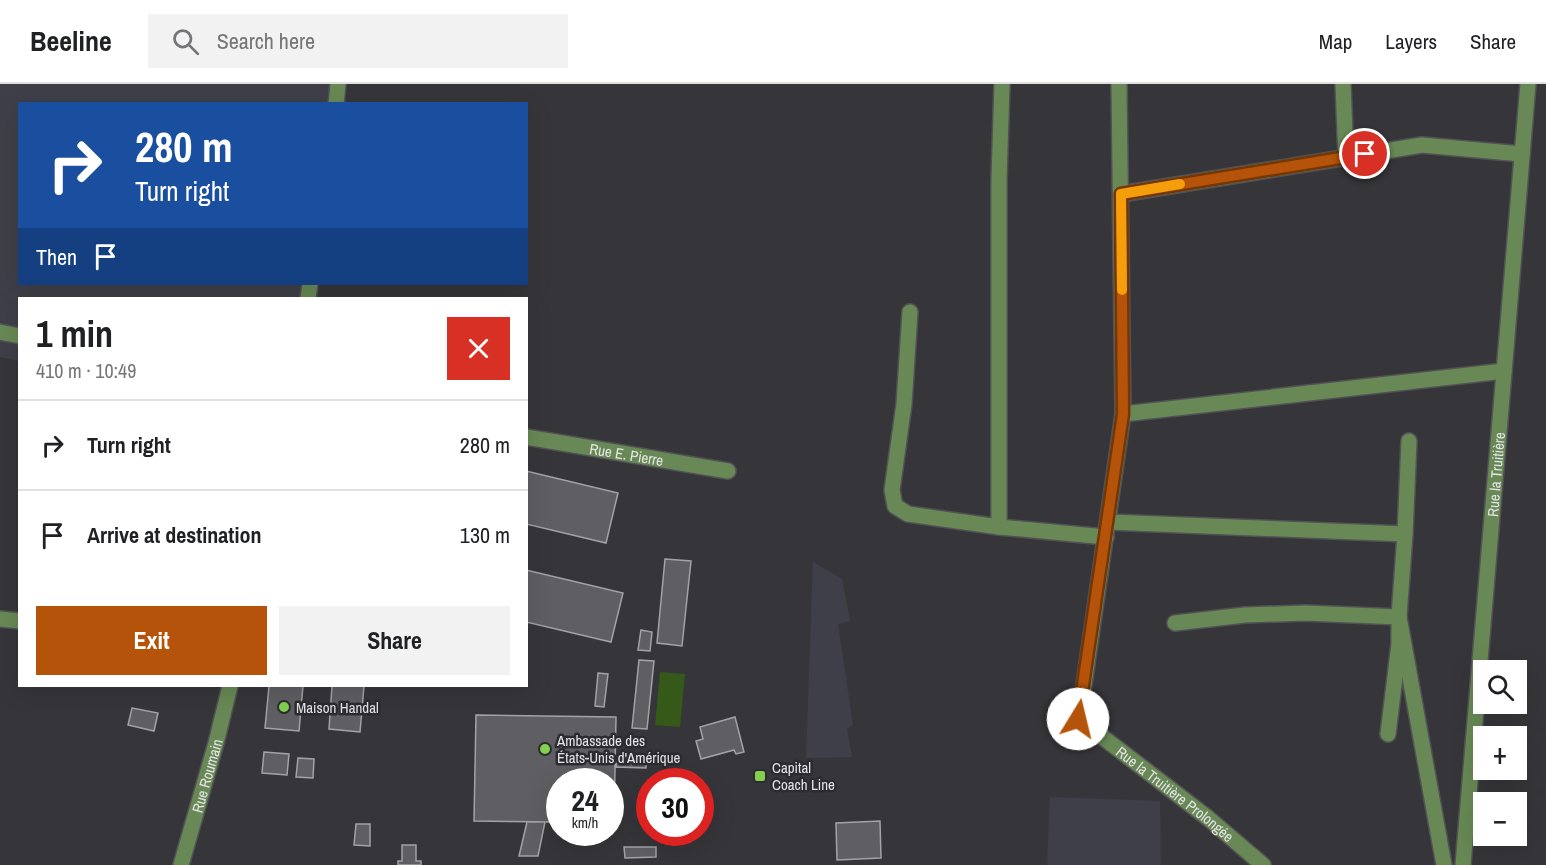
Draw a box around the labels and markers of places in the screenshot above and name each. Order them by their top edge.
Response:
pin [1339,128,1390,179]
place label: Maison Handal [296,697,379,718]
marker: Maison Handal [277,700,291,714]
place label: Ambassade des États-Unis d'Amérique [556,730,681,768]
marker: Ambassade des États-Unis d'Amérique [538,742,552,756]
place label: Capital Coach Line [772,757,835,795]
marker: Capital Coach Line [753,769,767,783]

